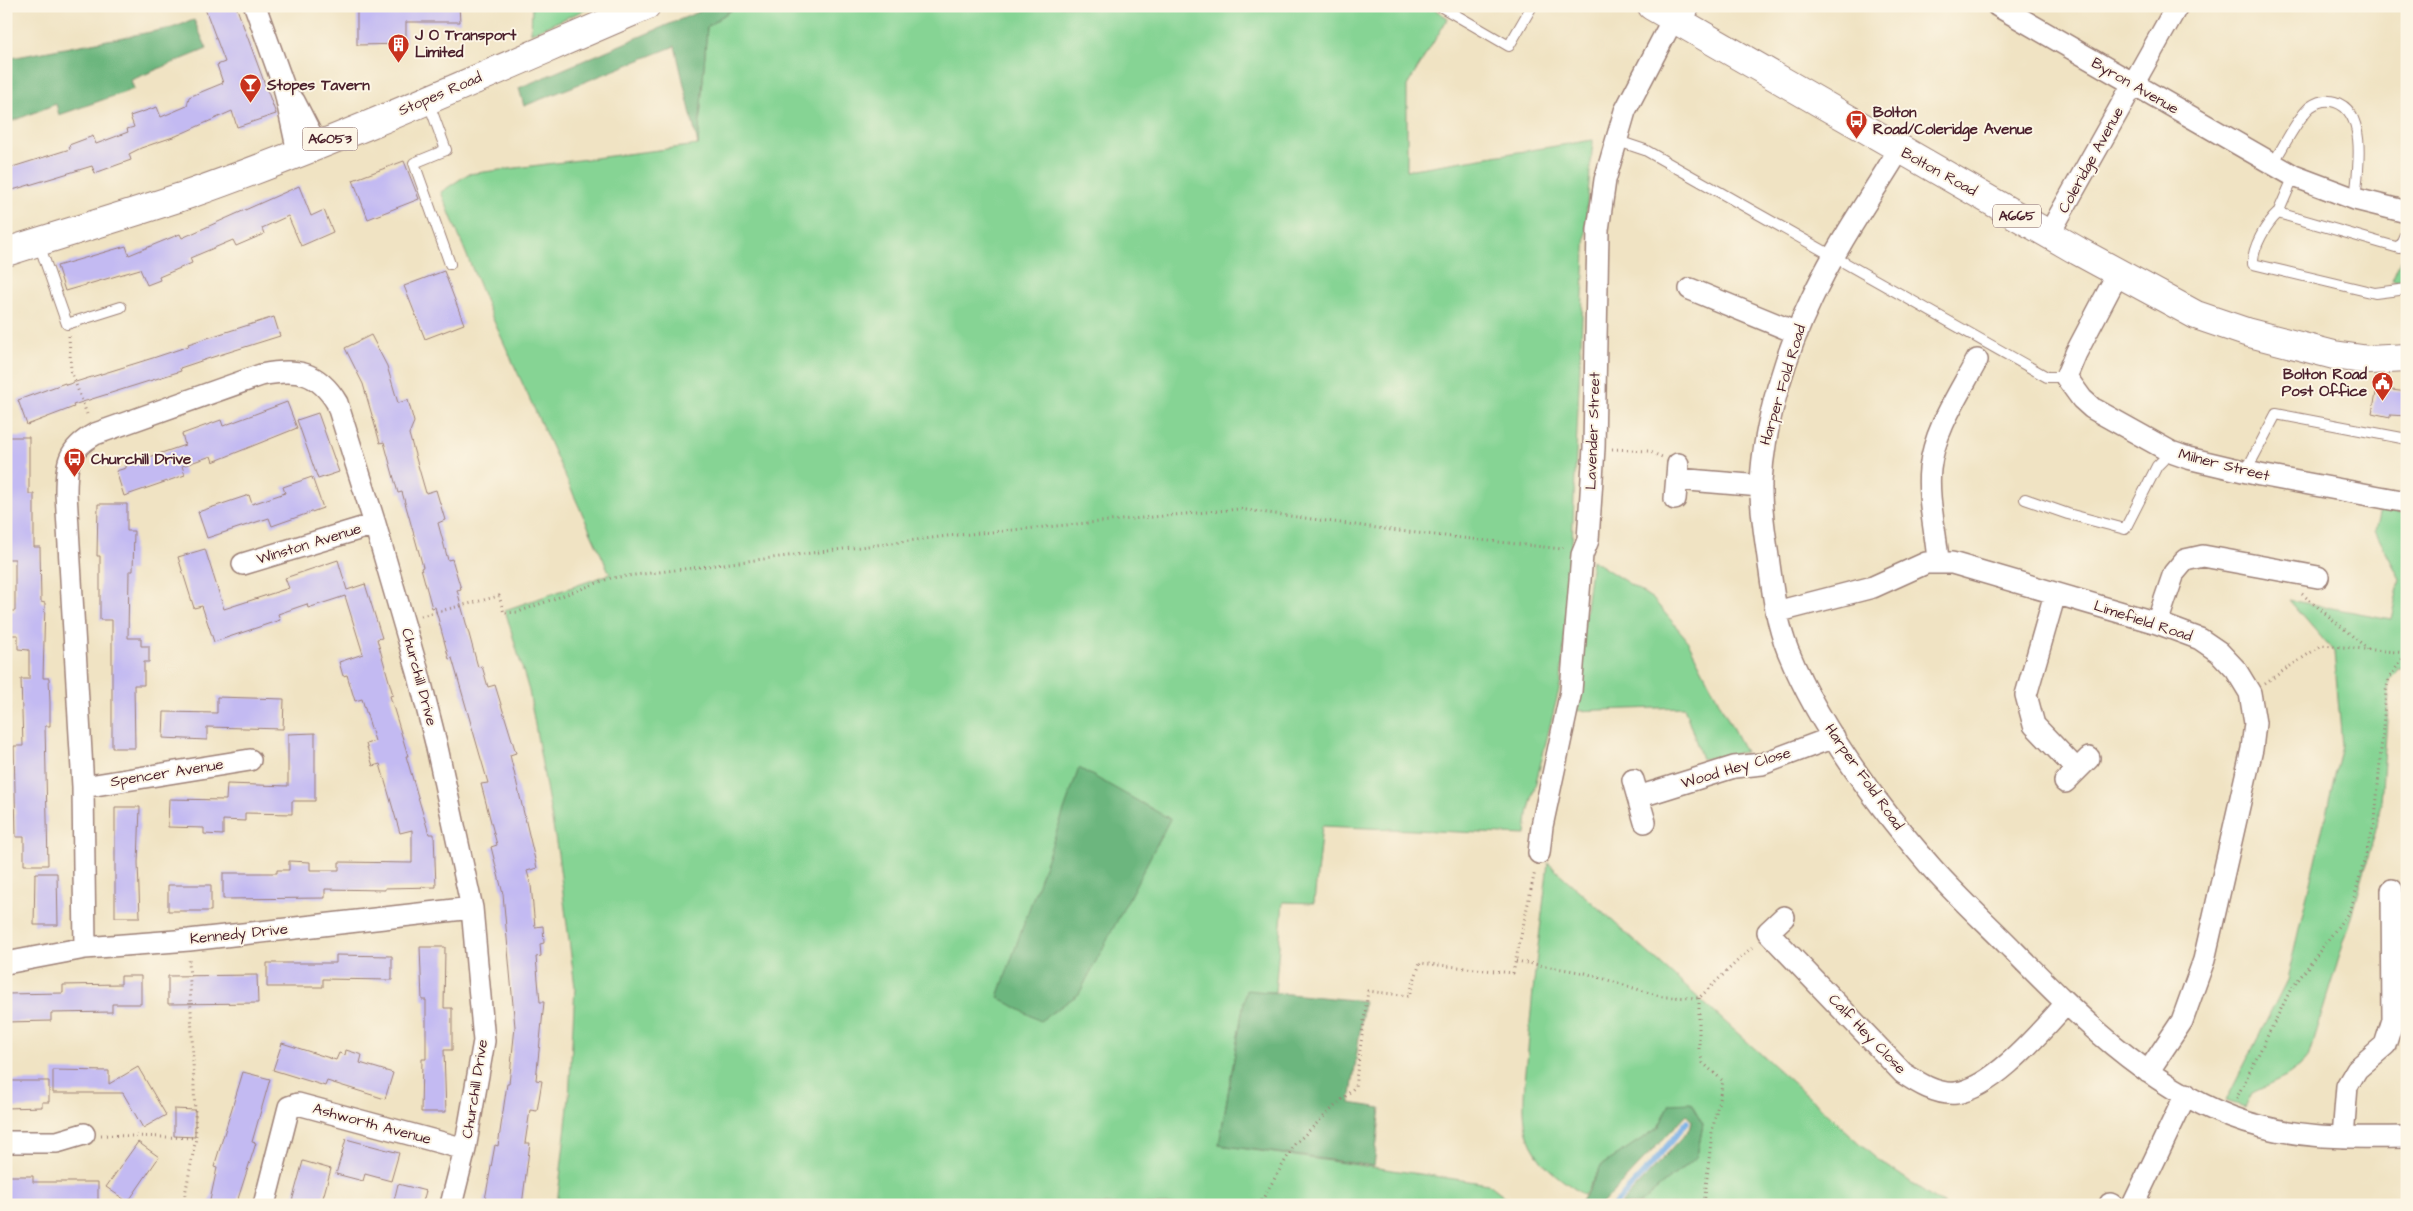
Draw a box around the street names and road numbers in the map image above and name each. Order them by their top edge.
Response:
street label: Byron Avenue [2087,52,2183,120]
street label: Stopes Road [395,67,485,121]
street label: Coleridge Avenue [2053,103,2130,217]
road number: A6053 [302,128,358,150]
street label: Bolton Road [1897,142,1981,202]
road number: A665 [1993,205,2041,228]
street label: Harper Fold Road [1755,322,1811,448]
street label: Lavender Street [1580,372,1606,490]
street label: Milner Street [2176,444,2272,486]
street label: Winston Avenue [254,518,364,570]
street label: Limefield Road [2091,595,2195,647]
street label: Churchill Drive [396,626,442,728]
street label: Harper Fold Road [1820,720,1909,834]
street label: Wood Hey Close [1679,742,1794,795]
street label: Spencer Avenue [109,754,225,792]
street label: Kennedy Drive [189,918,289,951]
street label: Calf Hey Close [1823,989,1911,1079]
street label: Churchill Drive [457,1038,493,1140]
street label: Ashworth Avenue [311,1098,433,1150]

